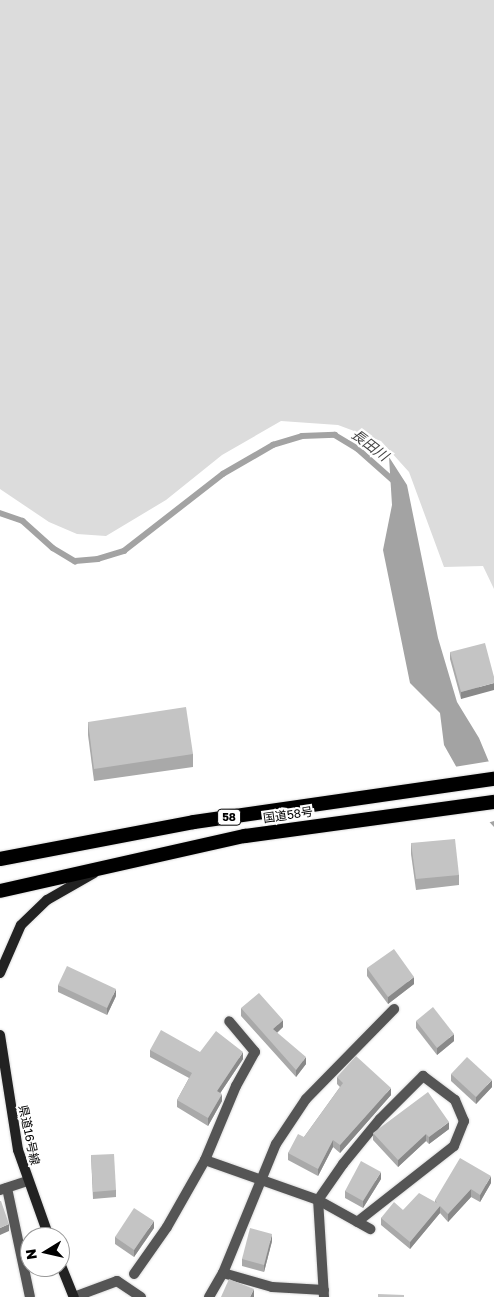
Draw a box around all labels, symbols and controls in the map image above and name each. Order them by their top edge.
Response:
water label: 長田川 [348,426,392,464]
street label: 国道58号 [262,804,314,826]
road number: 58 [216,809,242,826]
street label: 県道16号線 [16,1104,42,1166]
north arrow [20,1227,70,1277]
text: N [21,1248,40,1261]

